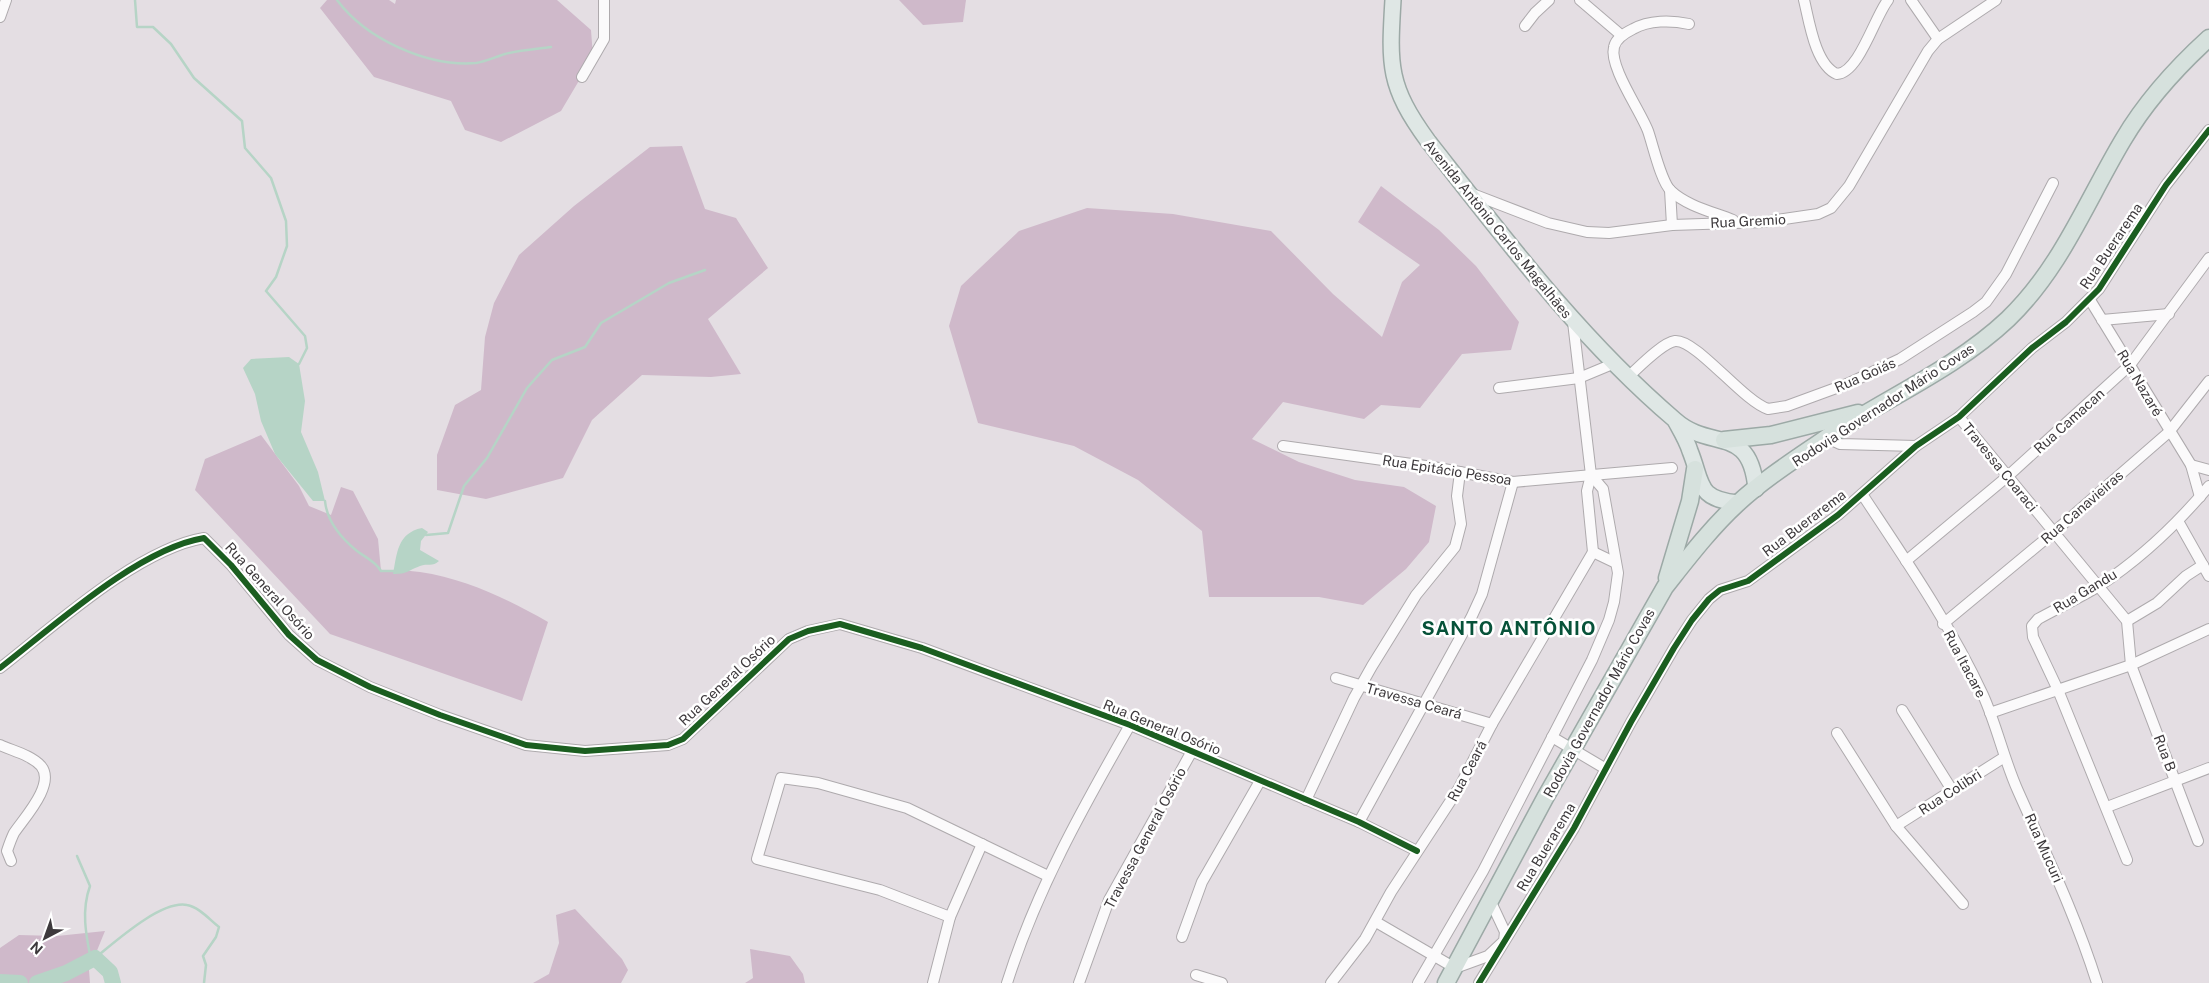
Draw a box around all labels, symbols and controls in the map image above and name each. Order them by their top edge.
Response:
street label: Avenida Antônio Carlos Magalhães [1421,137,1575,321]
street label: Rua Buerarema [2076,200,2146,292]
street label: Rua Gremio [1710,211,1786,231]
street label: Rodovia Governador Mário Covas [1789,340,1977,470]
street label: Rua Nazaré [2114,347,2166,419]
street label: Rua Goiás [1832,354,1898,396]
street label: Rua Camacan [2031,385,2107,457]
street label: Travessa Coaraci [1959,419,2041,515]
street label: Rua Epitácio Pessoa [1381,452,1513,488]
street label: Rua Canavieiras [2038,467,2126,547]
street label: Rua Buerarema [1759,486,1849,560]
street label: Rua General Osório [222,539,318,643]
street label: Rua Gandu [2050,566,2120,616]
street label: Rodovia Governador Mário Covas [1540,606,1658,800]
district label: SANTO ANTÔNIO [1422,617,1596,639]
street label: Rua Itacare [1941,627,1990,701]
street label: Rua General Osório [676,631,778,729]
street label: Travessa Ceará [1364,680,1464,722]
street label: Rua General Osório [1101,696,1223,758]
street label: Rua B [2151,732,2179,774]
street label: Rua Ceará [1444,738,1490,804]
street label: Travessa General Osório [1101,765,1189,911]
street label: Rua Colibri [1916,766,1984,818]
street label: Rua Buerarema [1513,800,1579,894]
street label: Rua Mucuri [2022,811,2066,885]
north arrow [20,913,70,963]
text: N [27,938,46,957]

